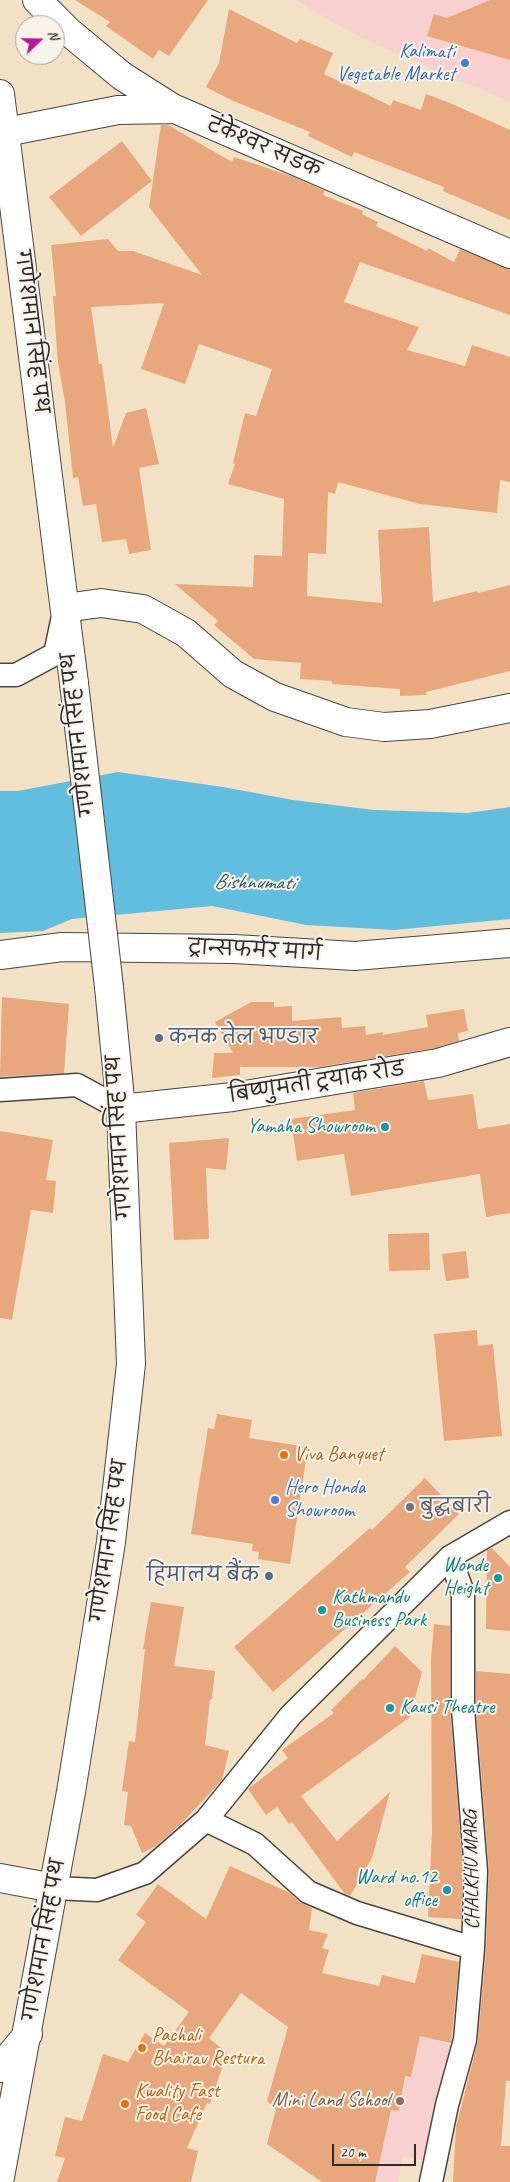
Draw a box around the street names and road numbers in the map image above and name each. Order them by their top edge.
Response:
street label: टंकेश्वर सडक [203,113,325,183]
street label: गणेशमान सिंह पथ [9,249,53,415]
street label: गणेशमान सिंह पथ [57,651,101,817]
street label: ट्रान्सफर्मर मार्ग [188,936,322,966]
street label: गणेशमान सिंह पथ [102,1054,138,1220]
street label: बिष्णुमती ट्रयाक रोड [227,1057,407,1109]
street label: गणेशमान सिंह पथ [87,1458,133,1624]
street label: CHALKHU MARG [459,1810,485,1930]
street label: गणेशमान सिंह पथ [19,1857,71,2023]

